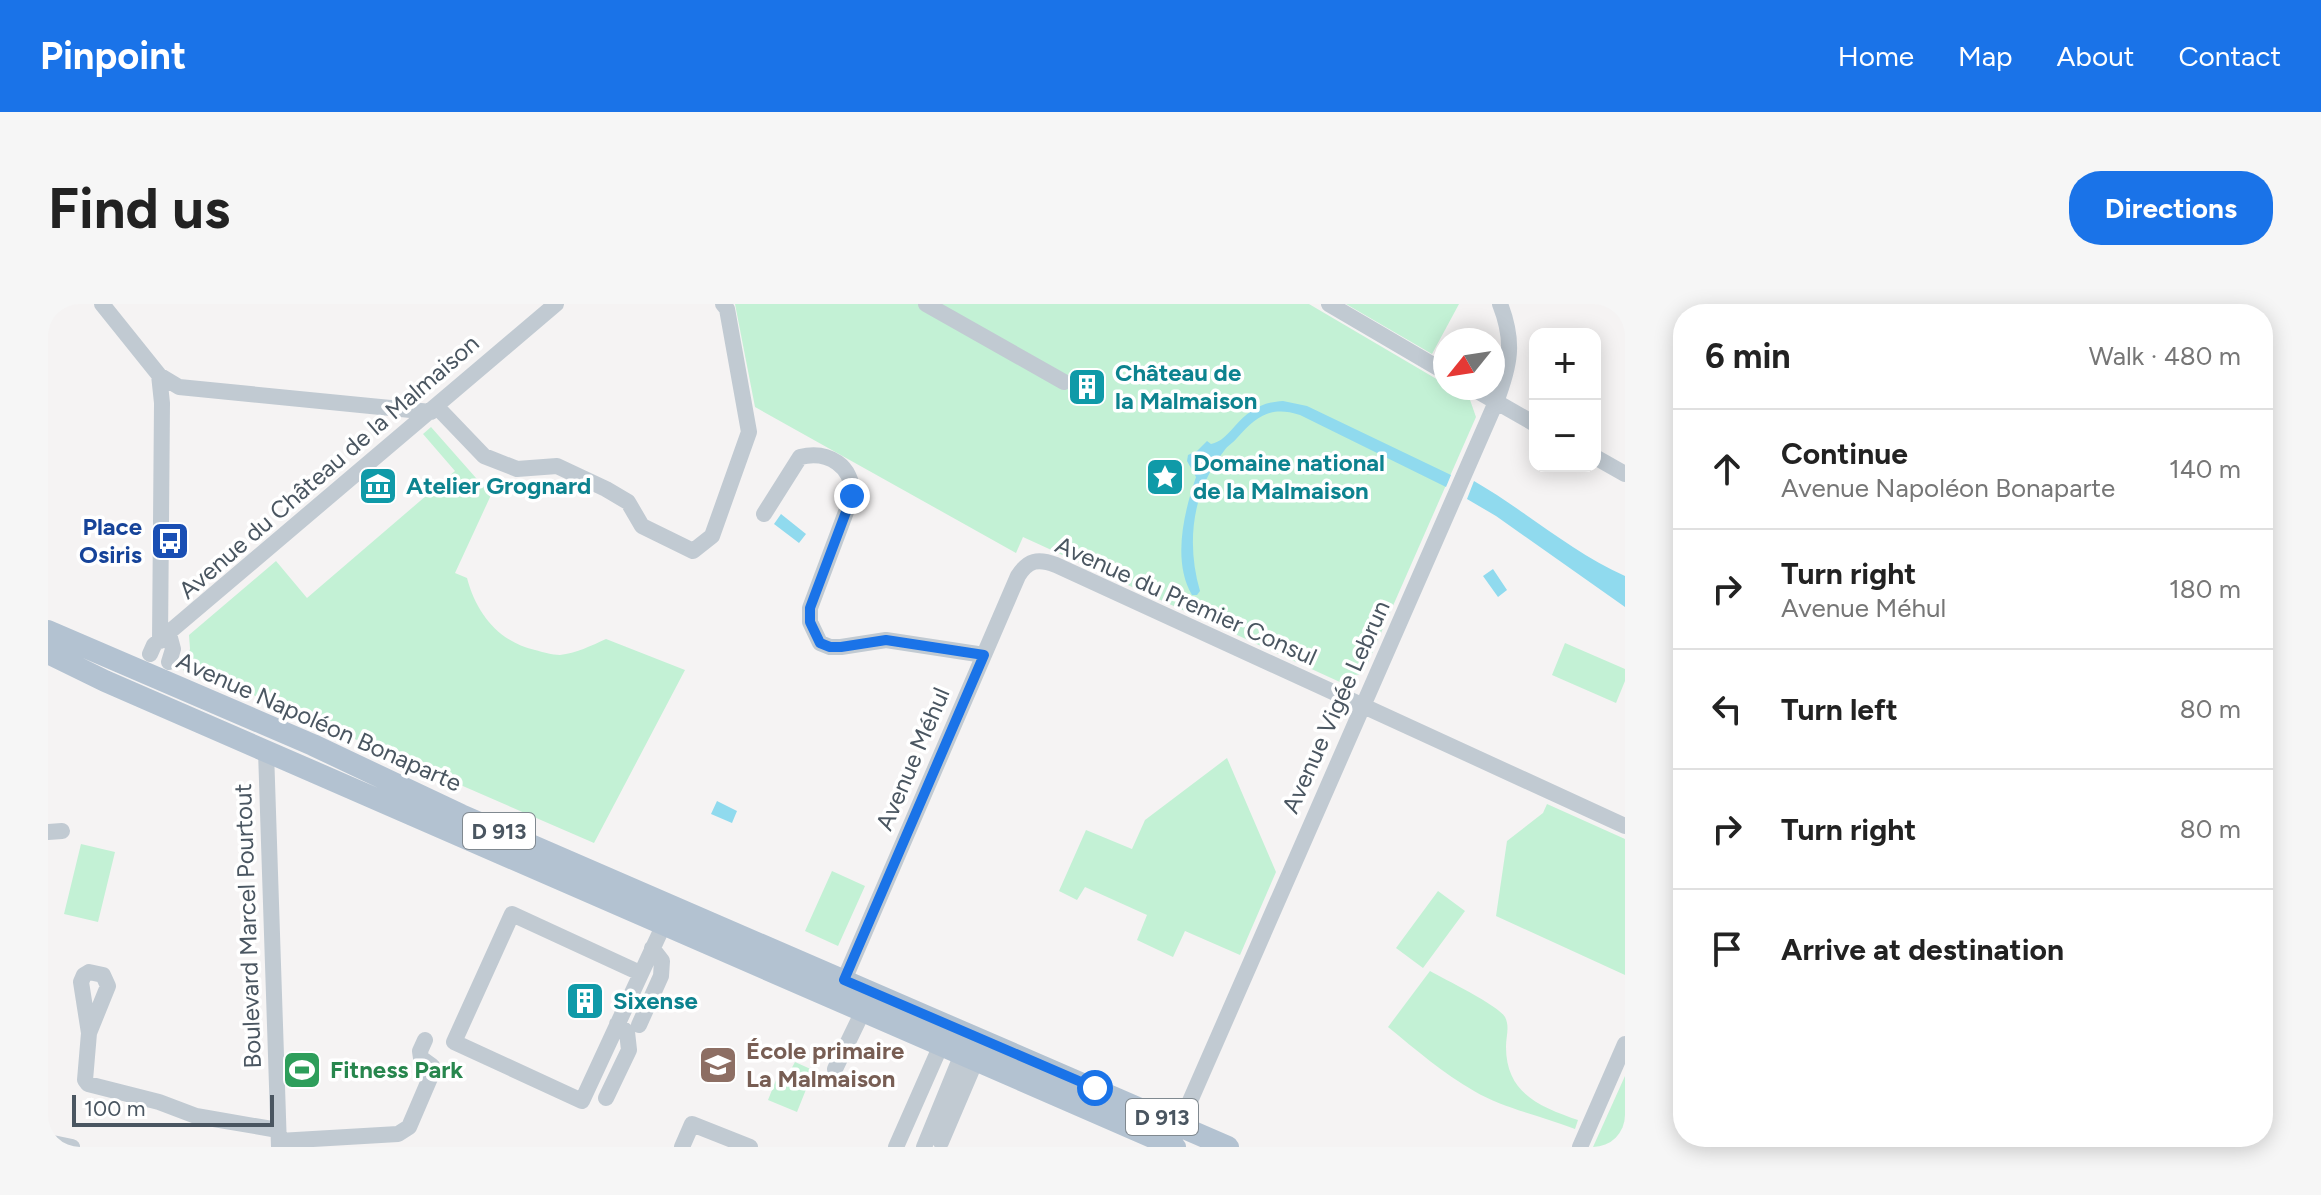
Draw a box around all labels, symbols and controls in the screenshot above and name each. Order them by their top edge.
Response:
text: Pinpoint [40,33,186,79]
text: Home [1838,39,1914,73]
text: Map [1958,39,2013,73]
text: About [2057,39,2134,73]
text: Contact [2178,39,2281,73]
button: Directions [2069,171,2273,245]
text: Find us [48,175,230,242]
street label: Avenue du Château de la Malmaison [173,328,485,605]
north arrow [1433,328,1505,400]
map controls [1529,328,1601,472]
button: + [1529,328,1601,400]
text: 6 min [1705,336,1791,377]
text: Walk · 480 m [2089,340,2241,372]
place label: Château de la Malmaison [1115,358,1257,415]
building icon: Château de la Malmaison [1066,366,1108,408]
button: − [1529,400,1601,472]
text: Continue [1781,435,1908,472]
icon: ahead [1705,447,1749,491]
place label: Domaine national de la Malmaison [1193,448,1385,505]
text: 140 m [2169,453,2241,485]
place icon: Domaine national de la Malmaison [1144,456,1186,498]
museum icon: Atelier Grognard [357,465,399,507]
place label: Atelier Grognard [406,471,591,500]
text: Avenue Napoléon Bonaparte [1781,472,2115,504]
route end [834,478,870,514]
place label: Place Osiris [79,512,142,569]
bus stop icon: Place Osiris [149,520,191,562]
street label: Avenue du Premier Consul [1051,530,1321,671]
text: Turn right [1781,555,1916,592]
icon: right [1705,567,1749,611]
text: 180 m [2169,573,2241,605]
text: Avenue Méhul [1781,592,1946,624]
street label: Avenue Vigée Lebrun [1276,596,1396,818]
street label: Avenue Napoléon Bonaparte [172,646,466,798]
street label: Avenue Méhul [869,683,956,835]
icon: left [1705,687,1749,731]
text: Turn left [1781,691,1898,728]
text: 80 m [2180,693,2241,725]
street label: Boulevard Marcel Pourtout [228,783,267,1069]
icon: right [1705,807,1749,851]
text: Turn right [1781,811,1916,848]
road number: D 913 [463,813,535,849]
text: 80 m [2180,813,2241,845]
icon: arrive [1705,927,1749,971]
text: Arrive at destination [1781,931,2064,968]
building icon: Sixense [564,980,606,1022]
place label: Sixense [613,986,698,1015]
place label: École primaire La Malmaison [746,1036,904,1093]
school or university icon: École primaire La Malmaison [697,1044,739,1086]
sports icon: Fitness Park [281,1049,323,1091]
place label: Fitness Park [330,1055,463,1084]
route start [1077,1070,1113,1106]
scale bar [72,1091,274,1127]
text: 100 m [84,1095,145,1122]
road number: D 913 [1126,1099,1198,1135]

